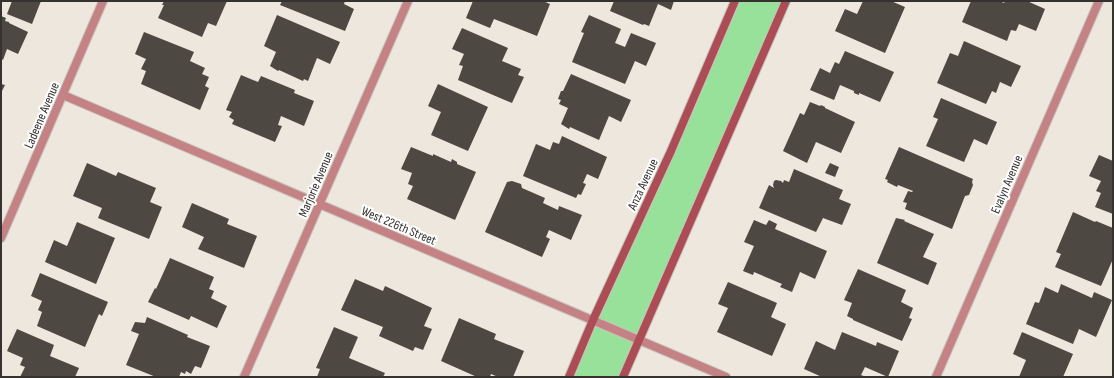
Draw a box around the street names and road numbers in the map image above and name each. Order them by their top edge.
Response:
street label: Ladeene Avenue [21,80,63,151]
street label: Marjorie Avenue [295,149,337,219]
street label: Evalyn Avenue [987,153,1026,216]
street label: Anza Avenue [624,156,662,214]
street label: West 226th Street [359,203,438,249]

